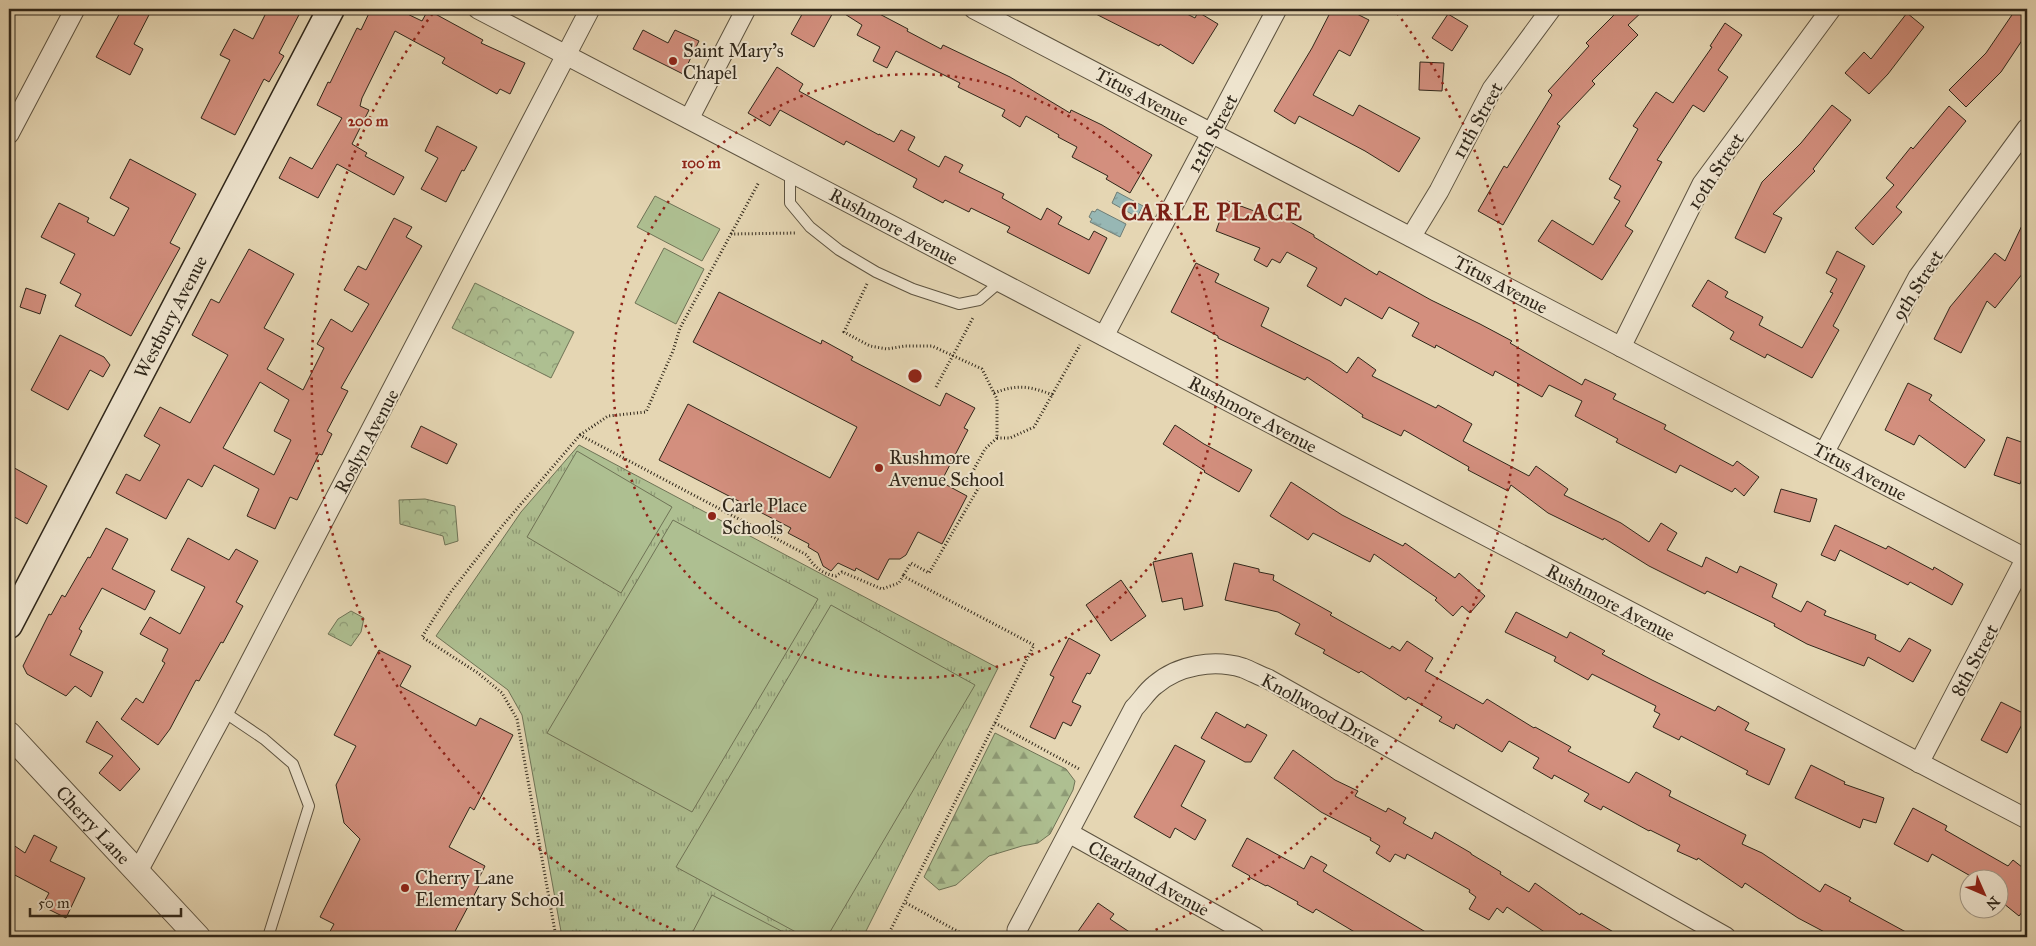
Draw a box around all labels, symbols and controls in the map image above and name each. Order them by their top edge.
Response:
place label: Saint Mary's Chapel [683,39,784,84]
marker: Saint Mary's Chapel [667,55,679,67]
street label: Titus Avenue [1091,62,1193,131]
street label: 11th Street [1447,78,1508,162]
street label: 12th Street [1182,90,1243,176]
text: 200 m [348,112,389,130]
street label: 10th Street [1682,128,1749,214]
text: 100 m [681,154,721,172]
street label: Rushmore Avenue [825,183,962,270]
district label: CARLE PLACE [1121,197,1303,227]
street label: 9th Street [1887,246,1948,325]
street label: Titus Avenue [1450,250,1552,319]
street label: Westbury Avenue [129,251,212,382]
centre of rings [906,367,924,385]
street label: Rushmore Avenue [1184,371,1321,458]
street label: Roslyn Avenue [329,385,404,497]
street label: Titus Avenue [1809,437,1911,506]
place label: Rushmore Avenue School [888,446,1005,491]
marker: Rushmore Avenue School [873,462,885,474]
place label: Carle Place Schools [722,494,807,539]
marker: Carle Place Schools [706,510,718,522]
street label: Rushmore Avenue [1542,559,1679,646]
street label: 8th Street [1946,620,2003,700]
street label: Knollwood Drive [1257,668,1384,753]
street label: Cherry Lane [51,781,135,869]
street label: Clearland Avenue [1084,836,1213,921]
place label: Cherry Lane Elementary School [415,866,565,911]
north arrow [1958,868,2008,918]
marker: Cherry Lane Elementary School [399,882,411,894]
scale bar [30,886,181,918]
text: N [1983,893,2003,913]
text: 50 m [38,894,70,912]

